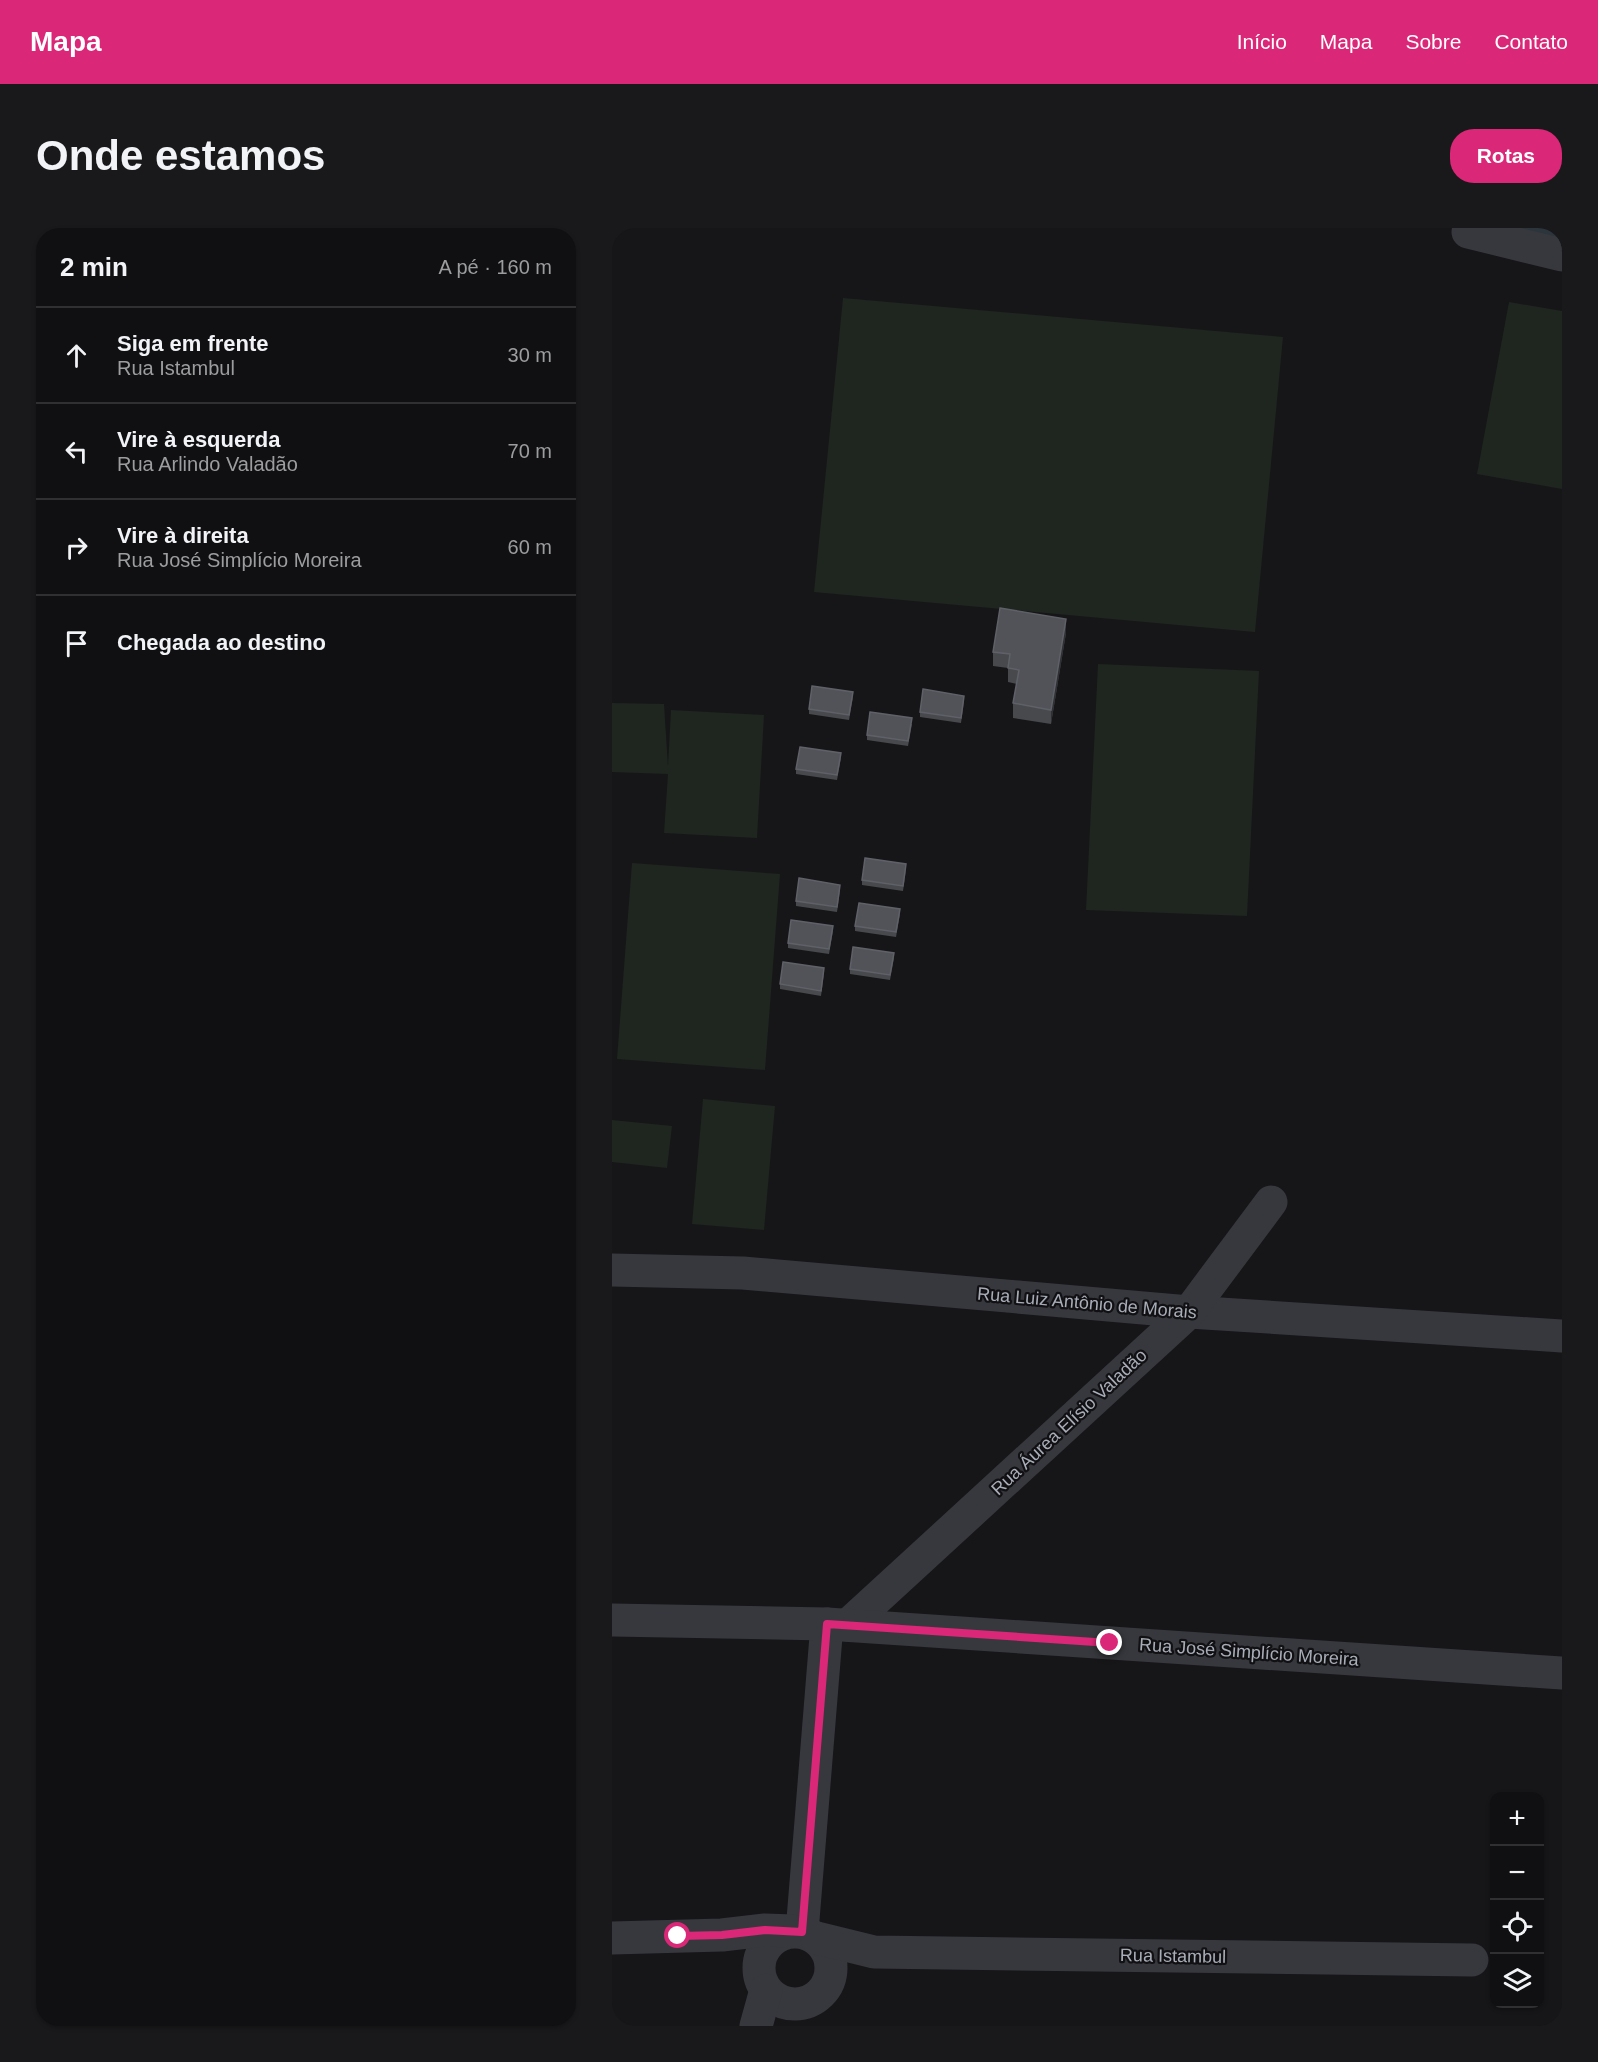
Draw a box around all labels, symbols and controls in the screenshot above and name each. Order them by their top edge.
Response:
text: Mapa [30,26,102,57]
text: Início [1237,30,1287,53]
text: Mapa [1320,30,1372,53]
text: Sobre [1405,30,1461,53]
text: Contato [1494,30,1568,53]
button: Rotas [1450,129,1562,183]
text: Onde estamos [36,132,325,179]
text: 2 min [60,252,128,282]
text: A pé · 160 m [439,256,552,278]
text: Siga em frente [117,331,269,356]
icon: ahead [60,339,93,372]
text: 30 m [508,344,552,366]
text: Rua Istambul [117,357,235,379]
text: Vire à esquerda [117,427,280,452]
icon: left [60,435,93,468]
text: 70 m [508,440,552,462]
text: Rua Arlindo Valadão [117,453,298,475]
text: Vire à direita [117,523,249,548]
icon: right [60,531,93,564]
text: 60 m [508,536,552,558]
text: Rua José Simplício Moreira [117,549,362,571]
icon: arrive [60,627,93,660]
text: Chegada ao destino [117,630,326,655]
street label: Rua Luiz Antônio de Morais [976,1283,1198,1323]
street label: Rua Áurea Elísio Valadão [987,1345,1151,1499]
route end [1096,1629,1122,1655]
street label: Rua José Simplício Moreira [1139,1634,1360,1670]
map controls [1490,1792,1544,2008]
button: + [1490,1792,1544,1846]
button: − [1490,1846,1544,1900]
button: locate [1490,1900,1544,1954]
route start [664,1922,690,1948]
street label: Rua Istambul [1120,1945,1226,1967]
button: layers [1490,1954,1544,2008]

